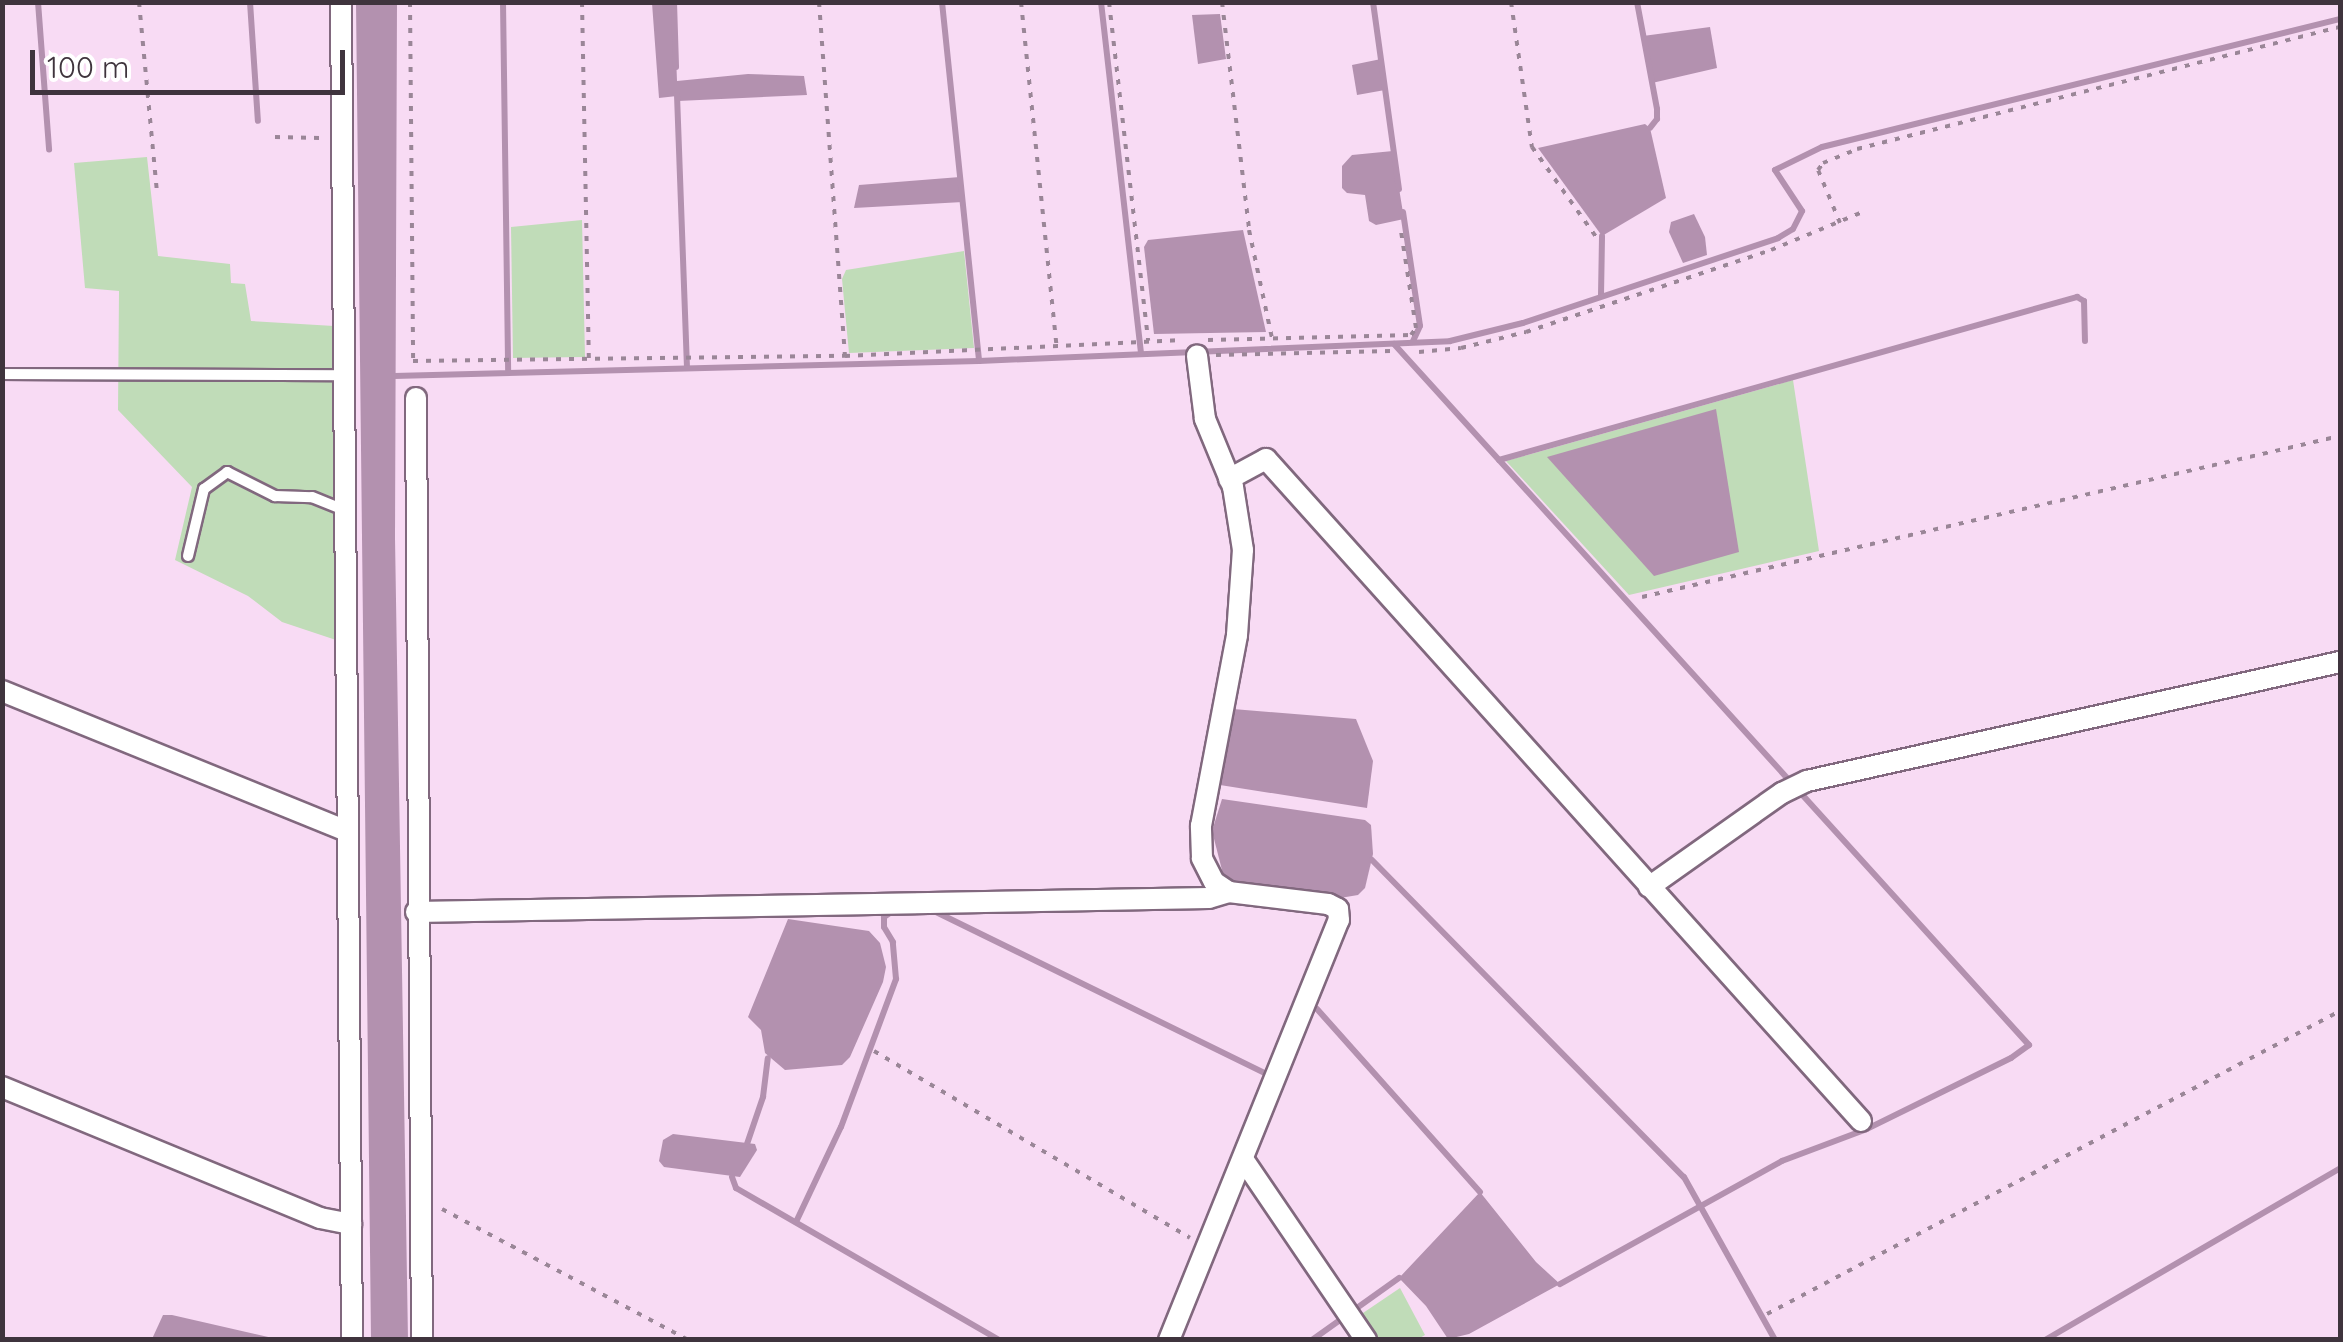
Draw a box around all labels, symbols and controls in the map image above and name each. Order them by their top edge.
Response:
scale bar [35,30,350,92]
text: 100 m [47,48,129,86]

